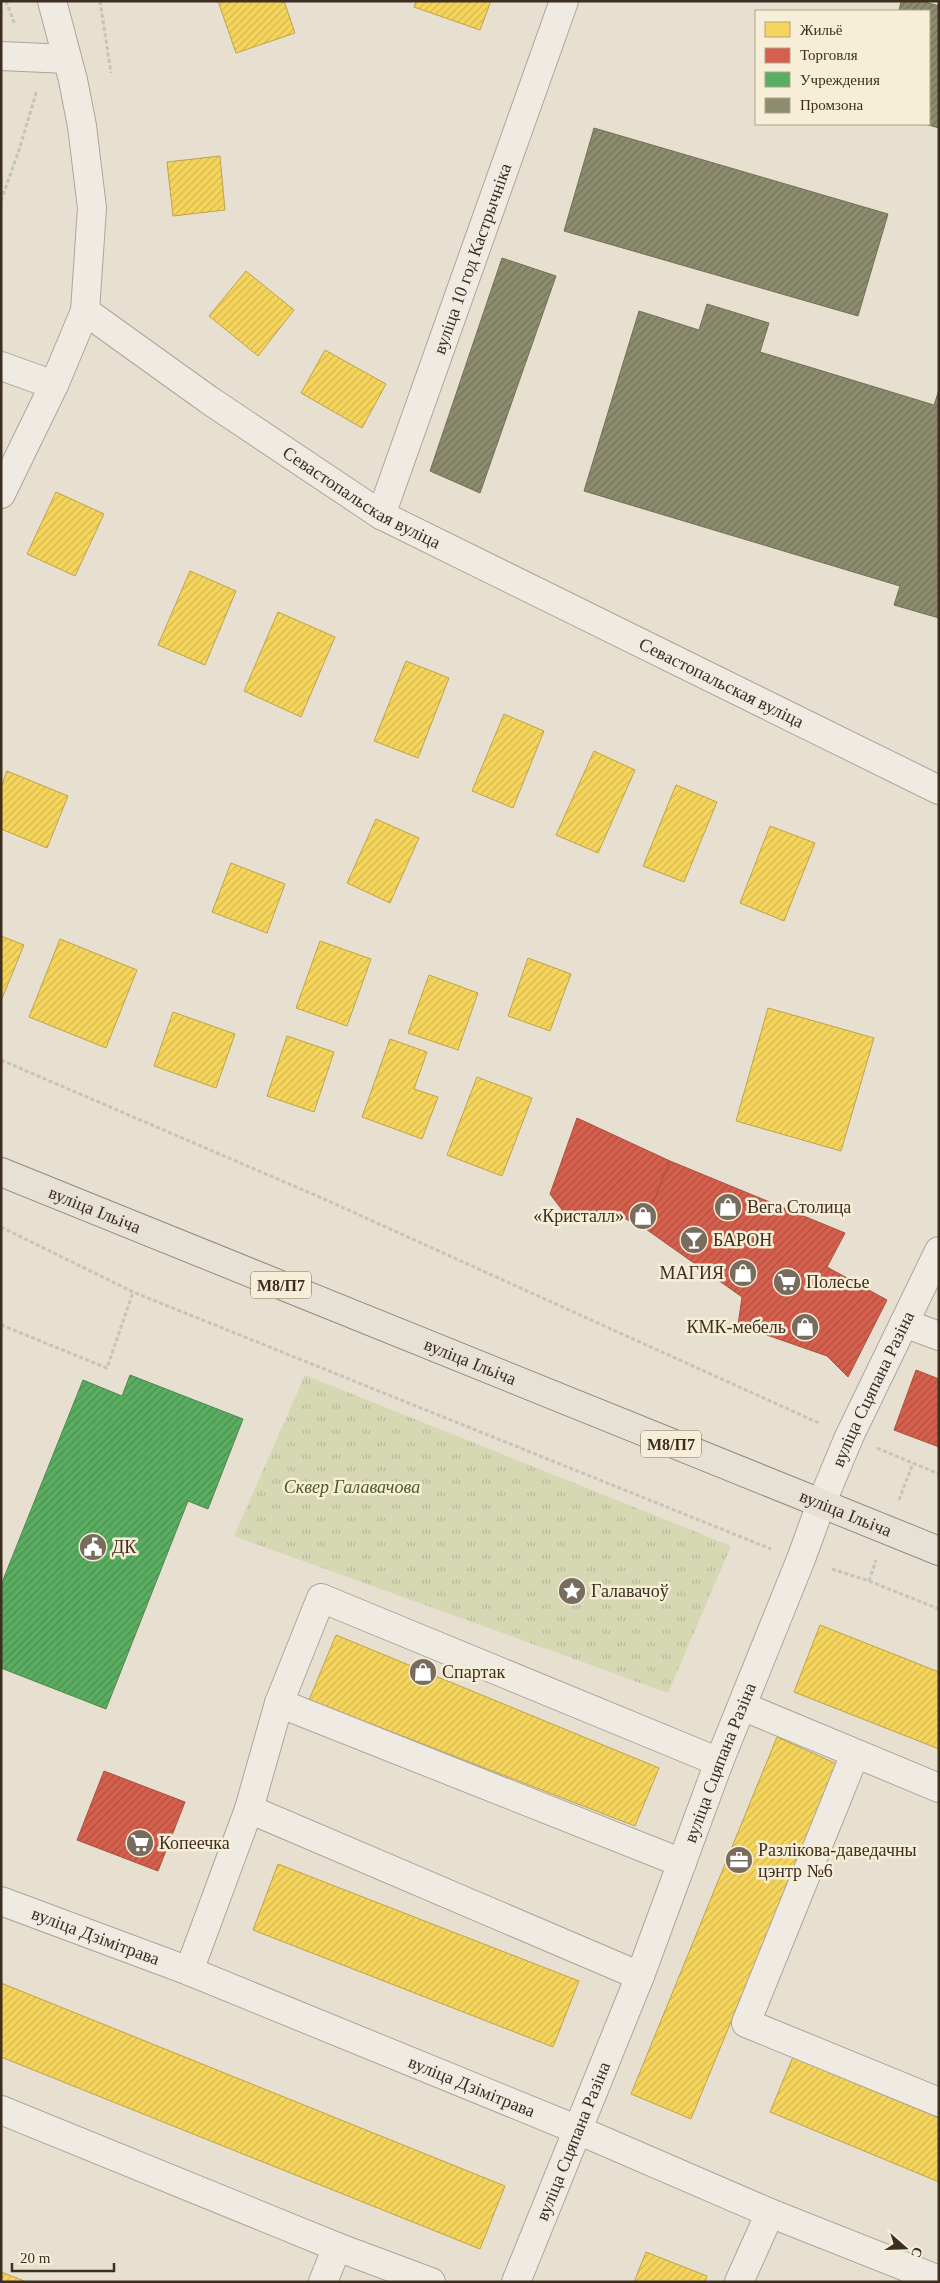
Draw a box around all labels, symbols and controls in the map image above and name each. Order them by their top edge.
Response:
legend [755,10,930,125]
text: Жильё [800,22,843,38]
text: Торговля [800,47,858,63]
text: Учреждения [800,72,880,88]
text: Промзона [800,97,863,113]
street label: вуліца 10 год Кастрычніка [429,161,515,357]
street label: Севастопальская вуліца [279,442,444,553]
street label: Севастопальская вуліца [636,634,807,732]
street label: вуліца Ільіча [46,1182,144,1237]
shop icon: Вега Столица [713,1192,743,1222]
place label: Вега Столица [747,1197,851,1217]
shop icon: «Кристалл» [628,1201,658,1231]
place label: «Кристалл» [533,1206,624,1226]
bar icon: БАРОН [679,1225,709,1255]
place label: БАРОН [713,1230,772,1250]
shop icon: МАГИЯ [728,1258,758,1288]
place label: МАГИЯ [660,1263,724,1283]
supermarket icon: Полесье [772,1267,802,1297]
road number: М8/П7 [251,1272,311,1298]
place label: Полесье [806,1272,869,1292]
street label: вуліца Сцяпана Разіна [828,1308,918,1470]
shop icon: КМК-мебель [790,1312,820,1342]
place label: КМК-мебель [687,1317,786,1337]
street label: вуліца Ільіча [421,1334,519,1389]
road number: М8/П7 [641,1430,701,1458]
park label: Сквер Галавачова [284,1477,420,1497]
street label: вуліца Ільіча [797,1486,895,1541]
public building icon: ДК [78,1532,108,1562]
place label: ДК [112,1537,137,1557]
place icon: Галавачоў [557,1576,587,1606]
place label: Галавачоў [591,1581,669,1601]
shop icon: Спартак [408,1657,438,1687]
place label: Спартак [442,1662,505,1682]
street label: вуліца Сцяпана Разіна [680,1680,760,1845]
supermarket icon: Копеечка [125,1828,155,1858]
place label: Копеечка [159,1833,230,1853]
place label: Разлікова-даведачны цэнтр №6 [758,1840,917,1881]
office icon: Разлікова-даведачны цэнтр №6 [724,1845,754,1875]
street label: вуліца Дзімітрава [29,1903,162,1969]
street label: вуліца Дзімітрава [405,2052,538,2121]
street label: вуліца Сцяпана Разіна [532,2059,614,2224]
north arrow [880,2223,930,2273]
scale bar [12,2240,115,2272]
text: С [908,2245,926,2260]
text: 20 m [20,2250,51,2266]

